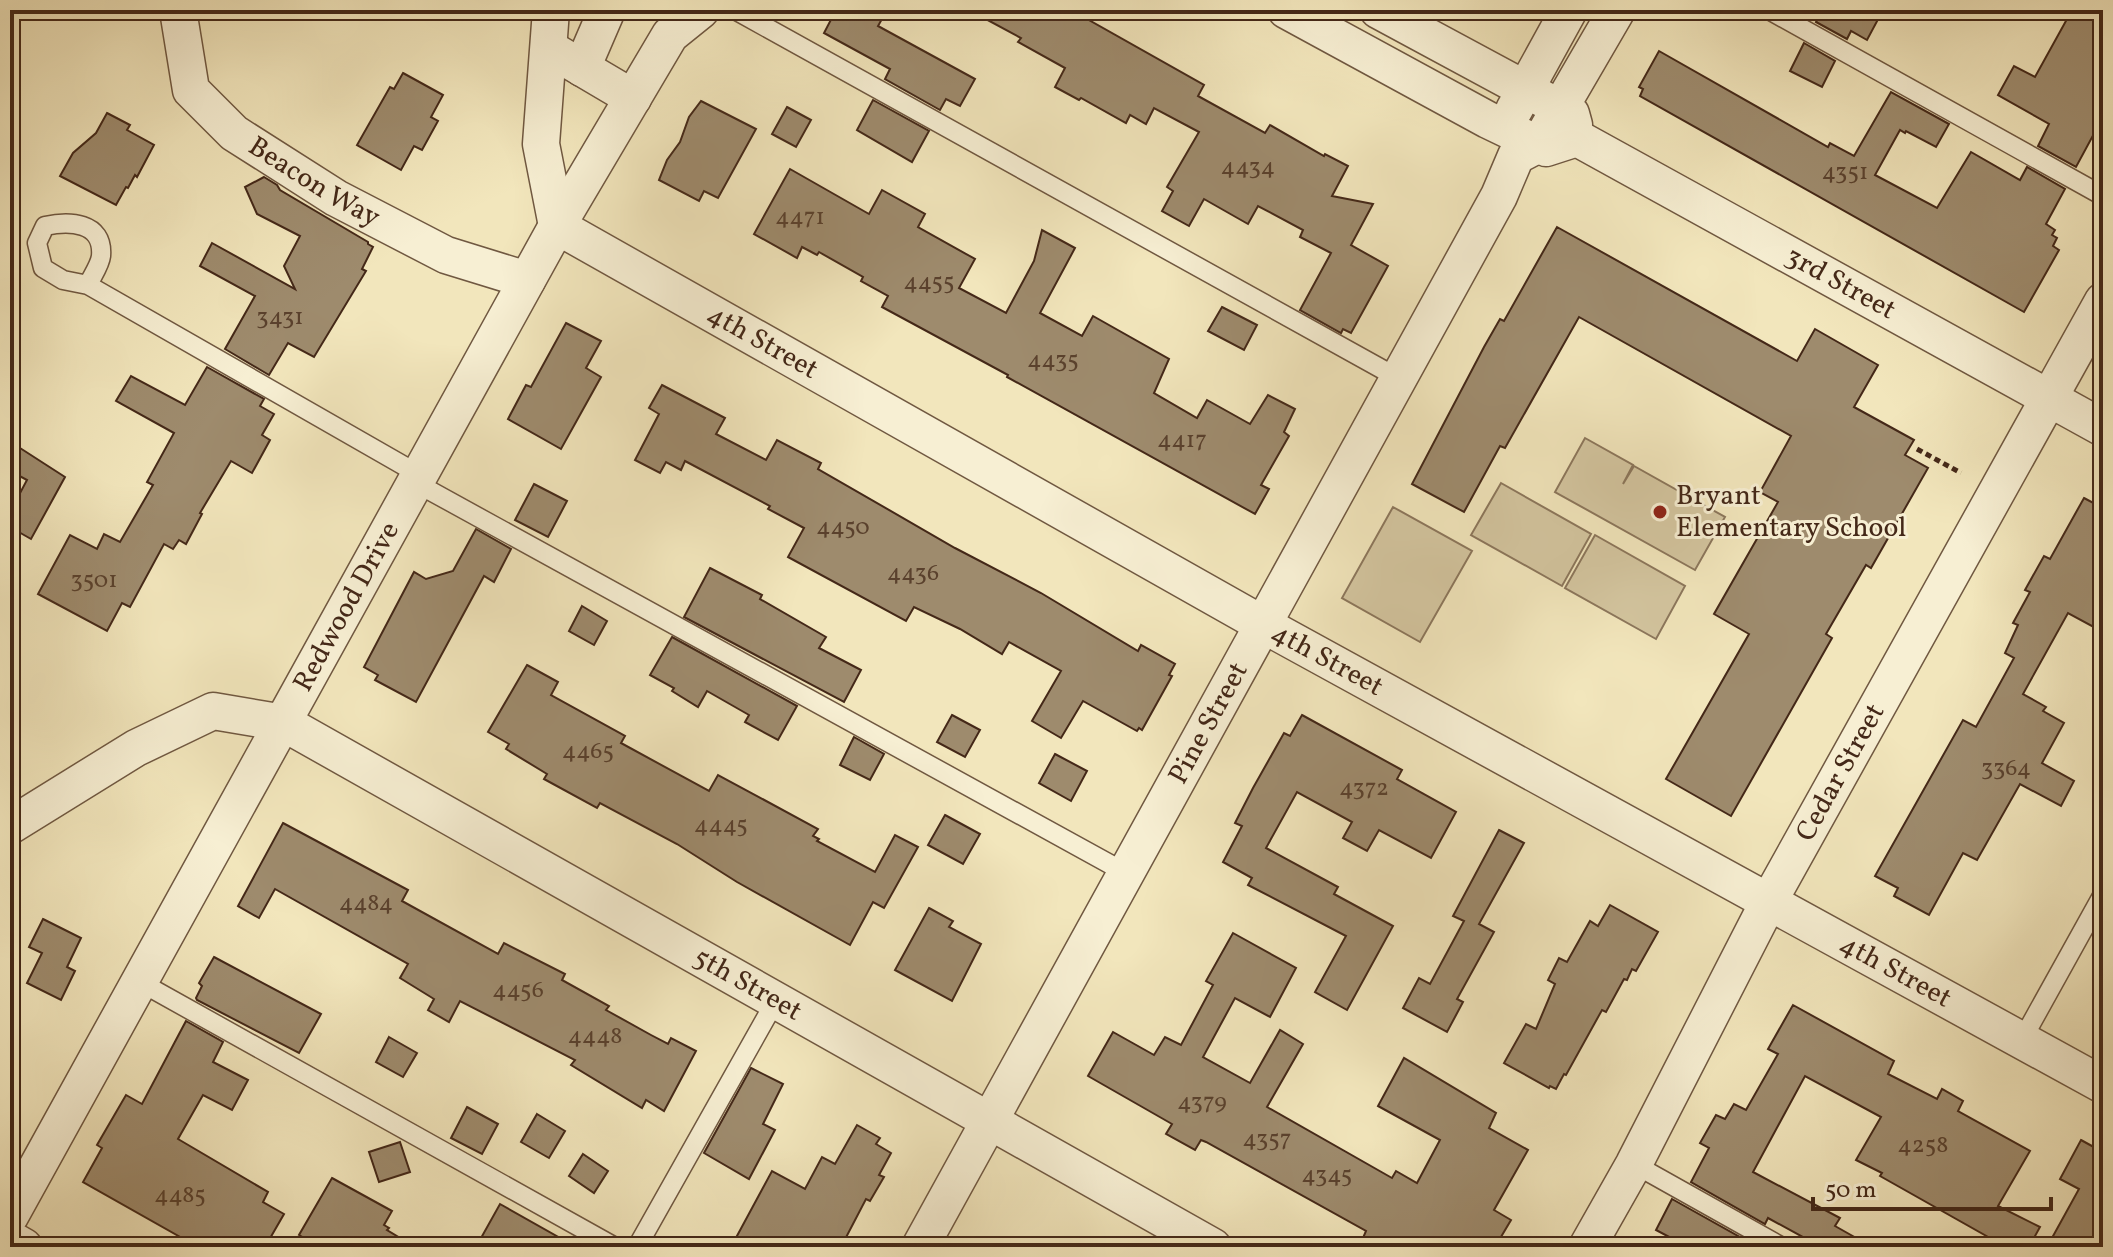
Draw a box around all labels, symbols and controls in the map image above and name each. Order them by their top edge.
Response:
street label: Beacon Way [241,127,387,237]
house number: 4434 [1221,151,1275,185]
house number: 4351 [1822,156,1868,190]
house number: 4471 [775,201,825,235]
street label: 3rd Street [1778,237,1903,330]
house number: 4455 [903,266,955,300]
street label: 4th Street [700,295,825,389]
house number: 3431 [256,301,304,335]
house number: 4435 [1027,344,1079,378]
house number: 4417 [1157,424,1207,458]
place label: Bryant Elementary School [1676,477,1907,548]
marker: Bryant Elementary School [1651,503,1669,521]
house number: 4450 [816,511,870,545]
street label: Redwood Drive [284,515,409,699]
house number: 4436 [887,557,939,591]
house number: 3501 [70,564,118,598]
street label: 4th Street [1264,613,1390,706]
street label: Pine Street [1159,655,1258,791]
street label: Cedar Street [1786,697,1895,848]
house number: 4465 [562,735,614,769]
house number: 3364 [1981,752,2031,786]
house number: 4372 [1339,772,1389,806]
house number: 4445 [694,809,748,843]
house number: 4484 [339,887,393,921]
street label: 4th Street [1833,925,1959,1018]
street label: 5th Street [686,938,809,1031]
house number: 4456 [492,974,544,1008]
house number: 4448 [568,1020,622,1054]
house number: 4379 [1177,1086,1227,1120]
house number: 4357 [1243,1123,1291,1157]
house number: 4258 [1898,1129,1948,1163]
house number: 4345 [1302,1159,1352,1193]
scale bar [1813,1161,2051,1211]
text: 50 m [1825,1174,1877,1208]
house number: 4485 [154,1179,206,1213]

